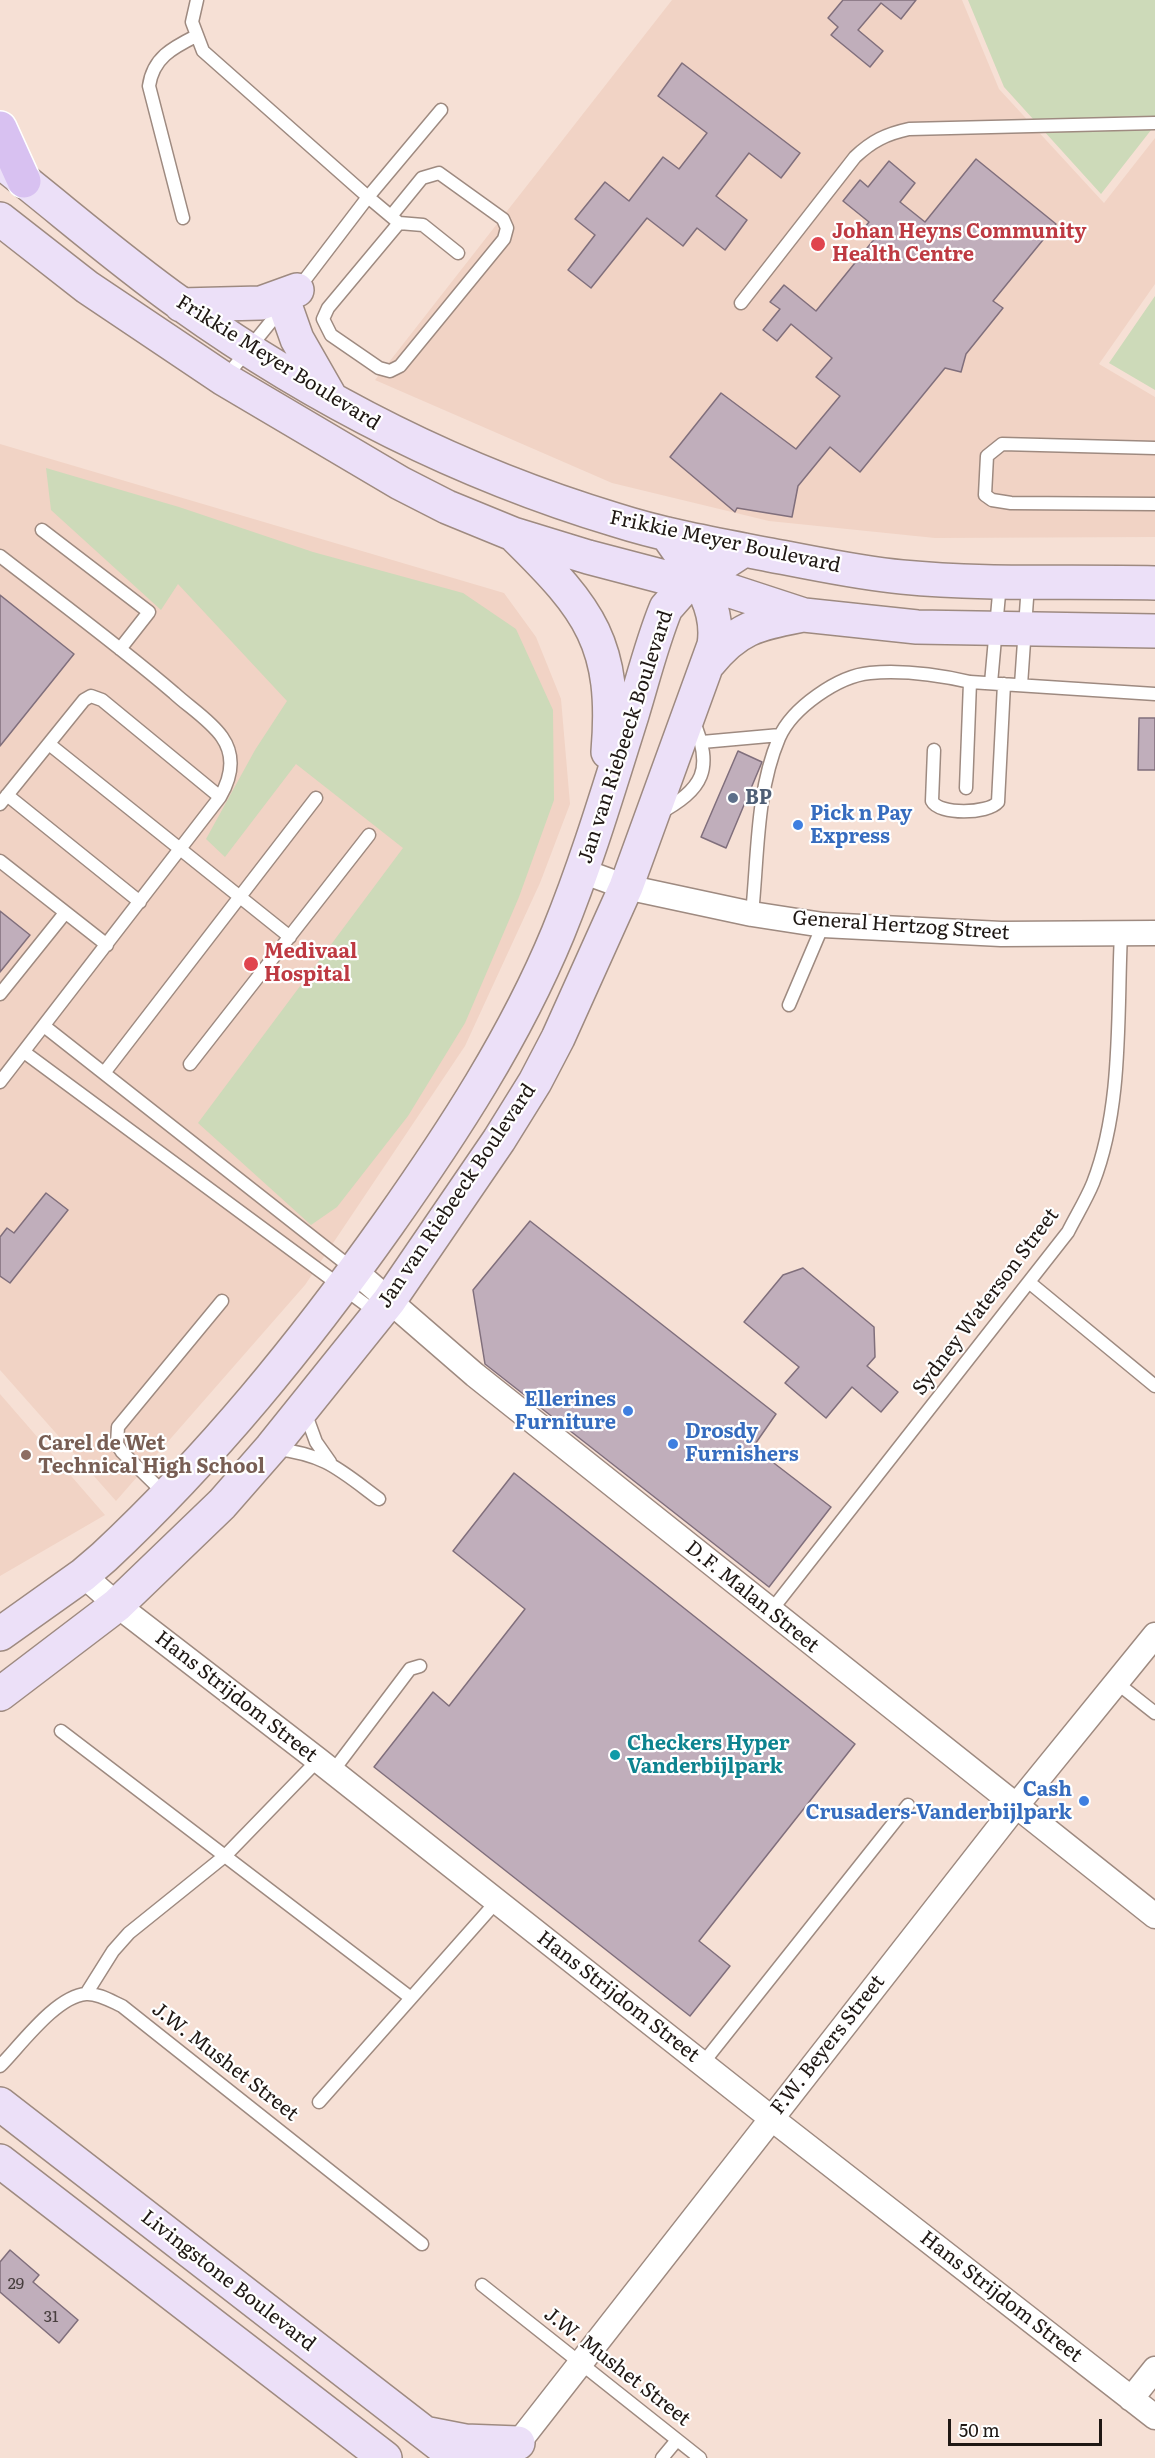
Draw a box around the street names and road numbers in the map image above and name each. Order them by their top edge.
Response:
street label: Frikkie Meyer Boulevard [172,290,384,436]
street label: Frikkie Meyer Boulevard [607,506,843,578]
street label: Jan van Riebeeck Boulevard [574,607,678,867]
street label: General Hertzog Street [792,906,1010,946]
street label: Jan van Riebeeck Boulevard [373,1079,541,1313]
street label: Sydney Waterson Street [908,1204,1064,1400]
street label: D.F. Malan Street [680,1536,824,1658]
street label: Hans Strijdom Street [150,1626,322,1768]
street label: Hans Strijdom Street [532,1926,704,2068]
street label: F.W. Beyers Street [766,1970,890,2120]
street label: J.W. Mushet Street [147,1997,303,2127]
street label: Livingstone Boulevard [136,2205,320,2357]
street label: Hans Strijdom Street [915,2226,1087,2368]
street label: J.W. Mushet Street [539,2302,695,2432]

